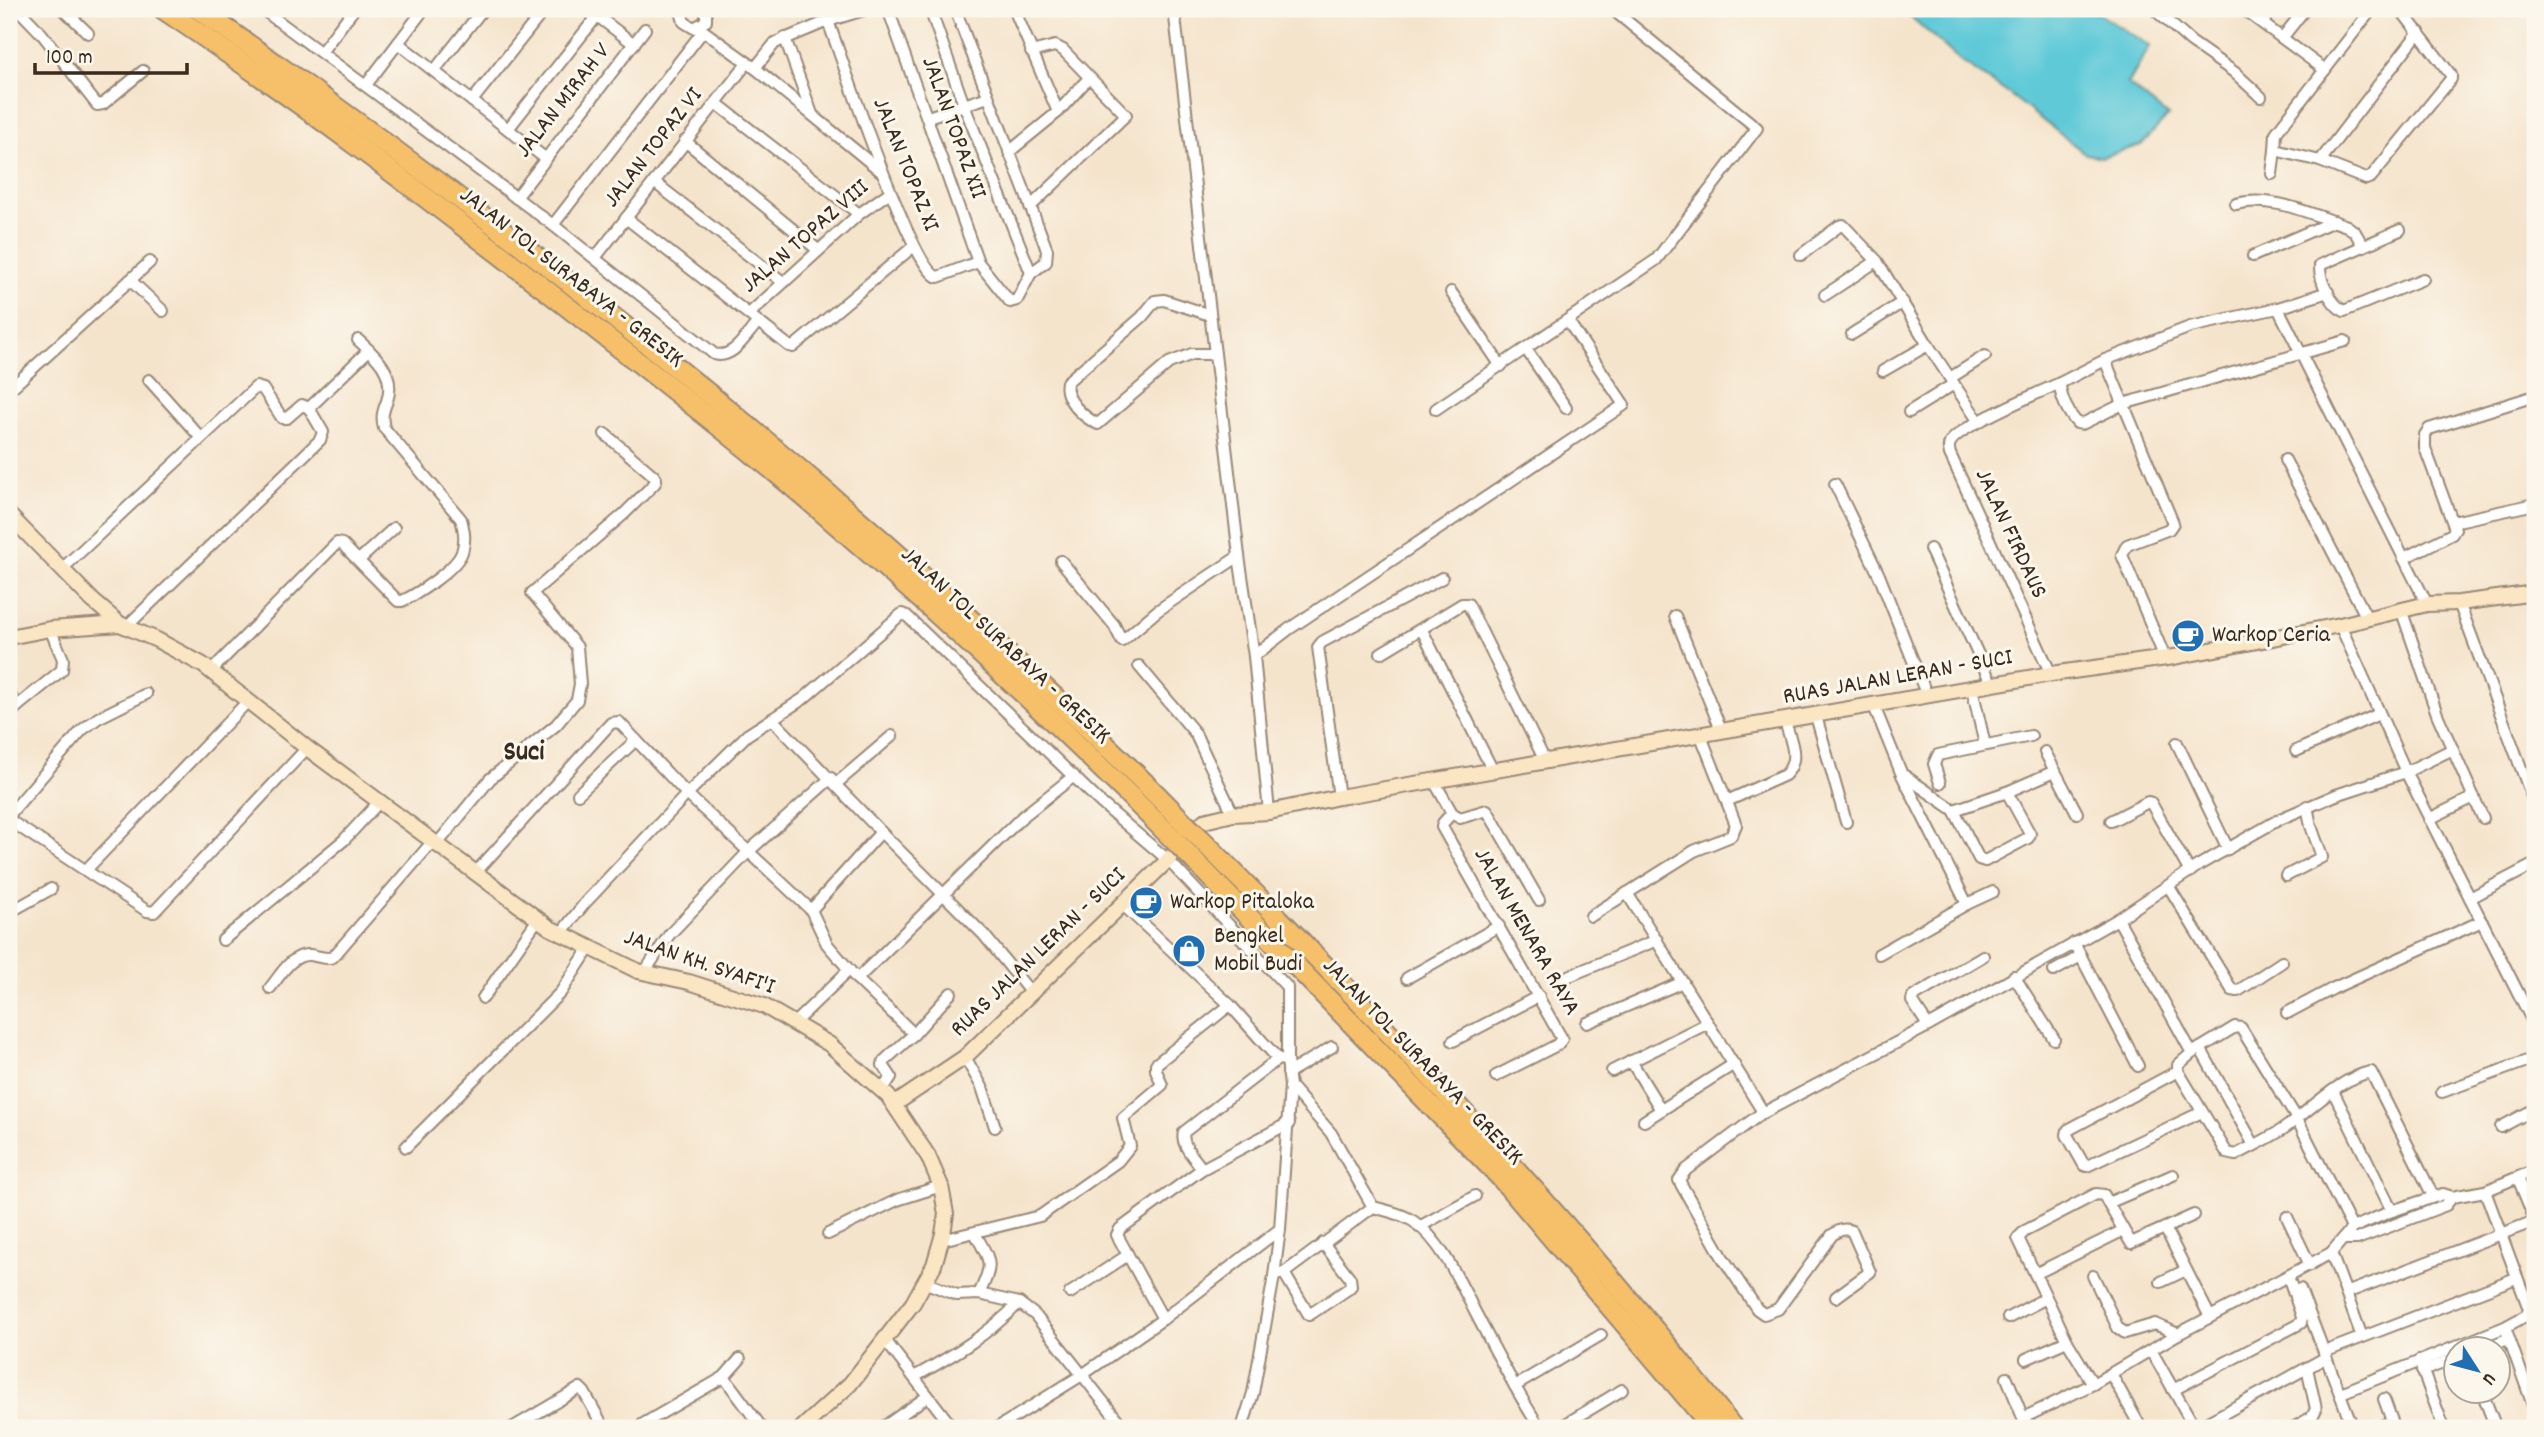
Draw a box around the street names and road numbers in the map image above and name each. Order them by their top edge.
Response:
street label: JALAN MIRAH V [508,36,620,166]
street label: JALAN TOPAZ XII [912,52,995,204]
street label: JALAN TOPAZ VI [596,80,712,215]
street label: JALAN TOPAZ XI [863,93,947,237]
street label: JALAN TOPAZ VIII [735,172,878,302]
street label: JALAN TOL SURABAYA - GRESIK [451,179,691,377]
street label: JALAN FIRDAUS [1965,464,2055,604]
street label: JALAN TOL SURABAYA - GRESIK [892,539,1118,753]
street label: RUAS JALAN LERAN - SUCI [1781,641,2016,715]
street label: JALAN MENARA RAYA [1464,842,1588,1022]
street label: RUAS JALAN LERAN - SUCI [944,860,1135,1046]
street label: JALAN KH. SYAFI'I [619,921,780,1005]
street label: JALAN TOL SURABAYA - GRESIK [1314,951,1530,1173]

